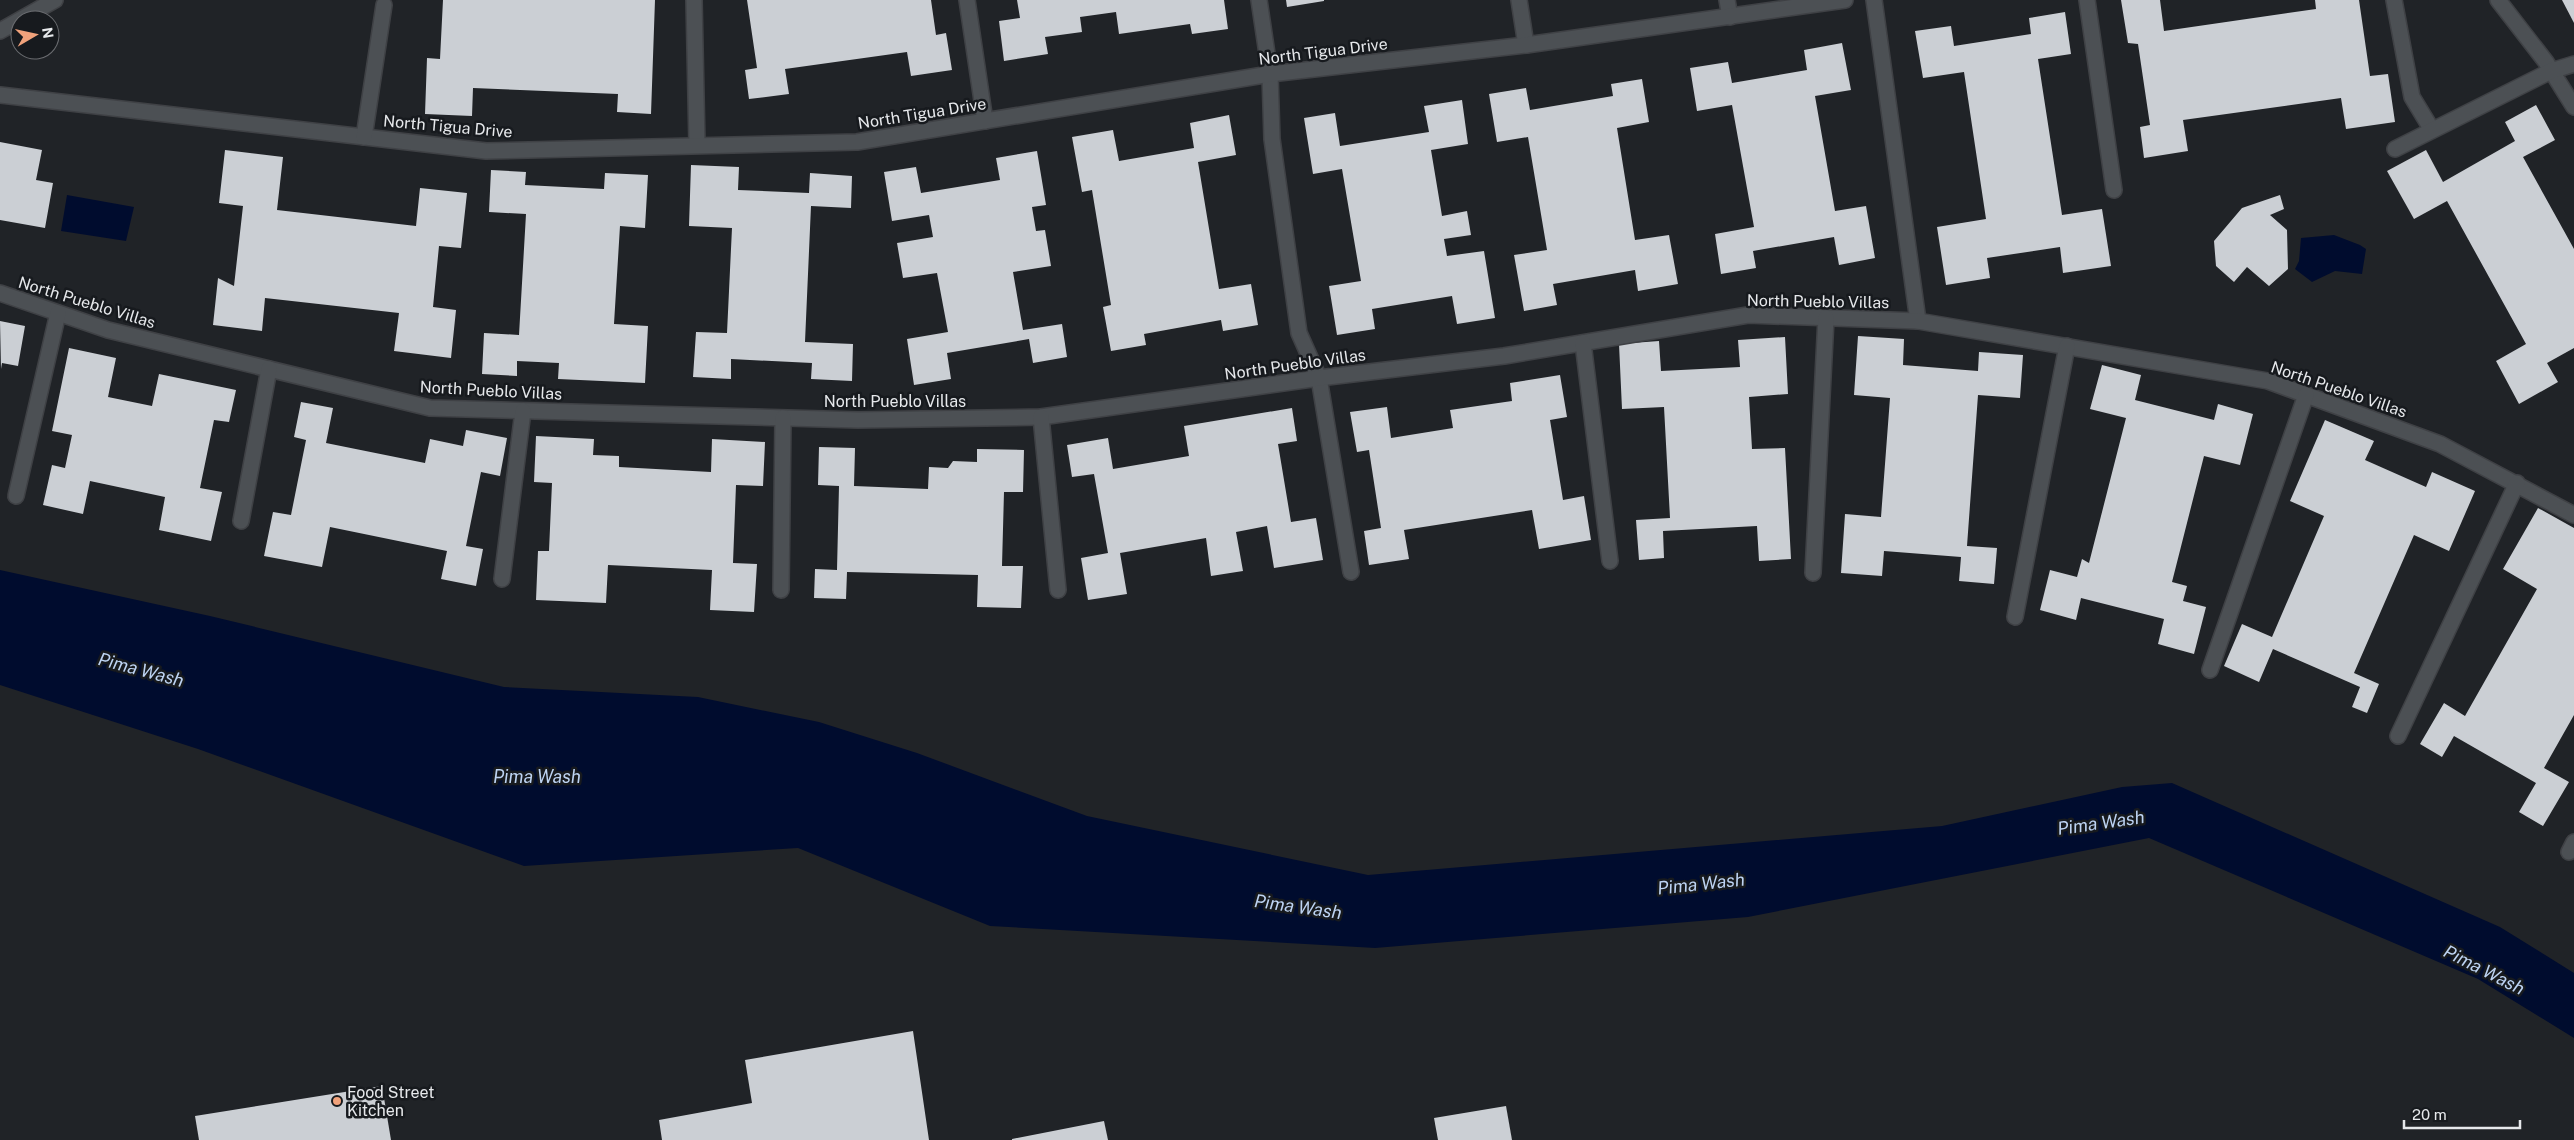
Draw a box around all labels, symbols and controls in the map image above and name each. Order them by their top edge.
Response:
north arrow [10,10,60,60]
text: N [39,26,57,40]
street label: North Tigua Drive [1257,34,1389,69]
street label: North Tigua Drive [856,94,988,133]
street label: North Tigua Drive [382,111,513,142]
street label: North Pueblo Villas [16,273,158,332]
street label: North Pueblo Villas [1747,291,1889,312]
street label: North Pueblo Villas [1223,345,1367,384]
street label: North Pueblo Villas [2268,357,2409,422]
street label: North Pueblo Villas [419,377,563,404]
street label: North Pueblo Villas [824,392,966,411]
water label: Pima Wash [96,648,186,691]
water label: Pima Wash [493,766,581,787]
water label: Pima Wash [2056,806,2146,839]
water label: Pima Wash [1656,868,1746,899]
water label: Pima Wash [1253,890,1343,923]
water label: Pima Wash [2440,940,2528,999]
place label: Food Street Kitchen [347,1083,435,1120]
marker: Food Street Kitchen [331,1095,343,1107]
scale bar [2404,1098,2520,1130]
text: 20 m [2412,1106,2447,1123]

